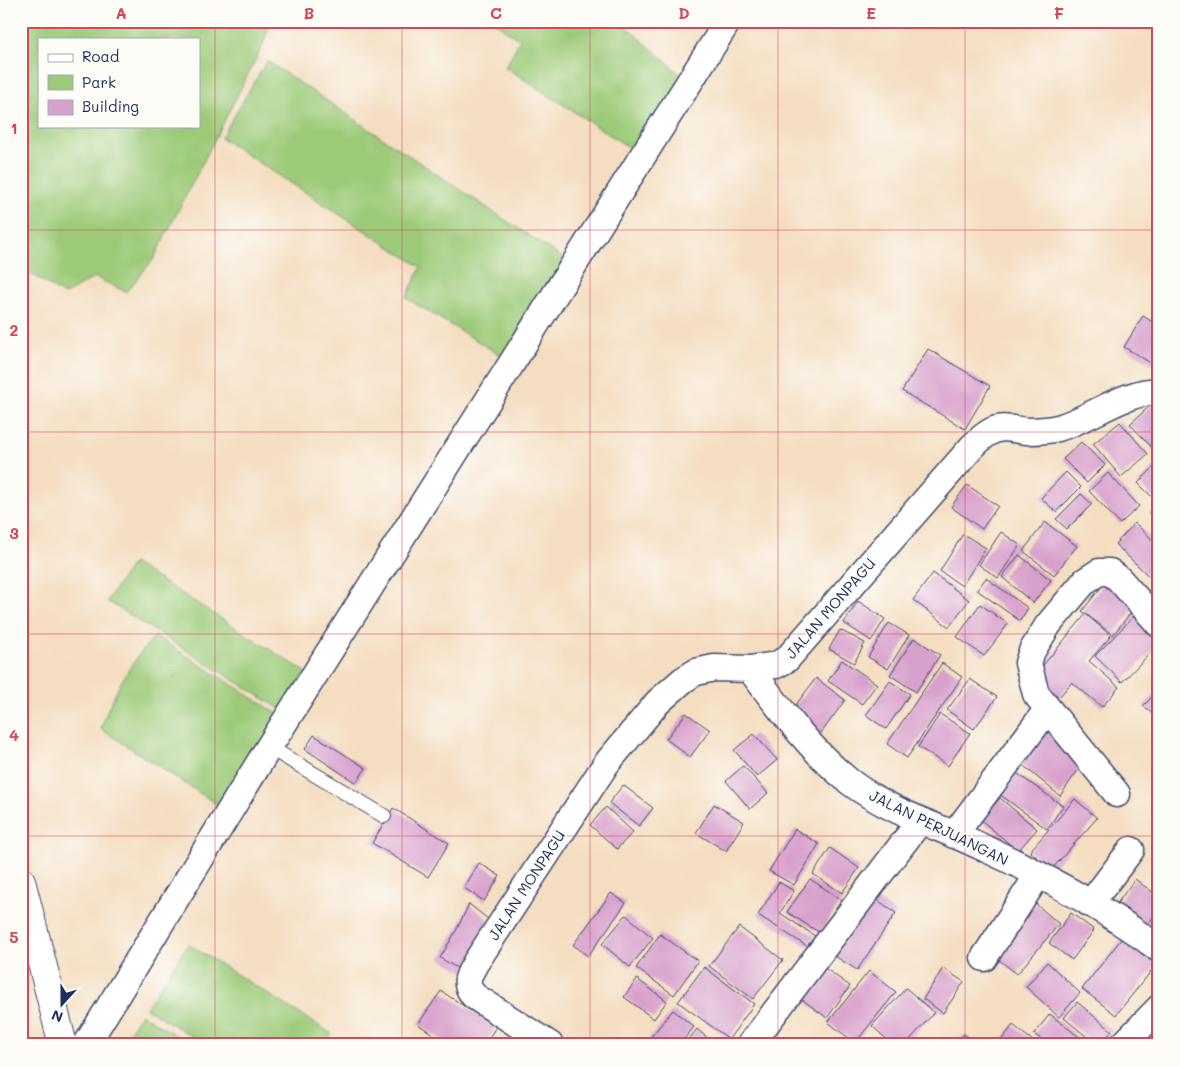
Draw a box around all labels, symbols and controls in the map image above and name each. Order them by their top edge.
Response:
text: A [115,2,127,23]
text: B [304,2,314,23]
text: C [490,2,502,23]
text: D [678,2,690,23]
text: E [866,2,876,23]
text: F [1054,2,1064,23]
legend [38,38,200,128]
text: Road [82,46,119,66]
text: Park [82,72,116,92]
text: Building [82,96,139,116]
text: 1 [10,117,18,138]
text: 2 [10,319,19,340]
text: 3 [9,522,19,543]
street label: JALAN MONPAGU [781,553,879,663]
text: 4 [9,724,19,745]
street label: JALAN PERJUANGAN [866,785,1012,869]
street label: JALAN MONPAGU [483,826,569,944]
text: 5 [9,926,19,947]
north arrow [38,978,88,1028]
text: N [49,1006,66,1027]

